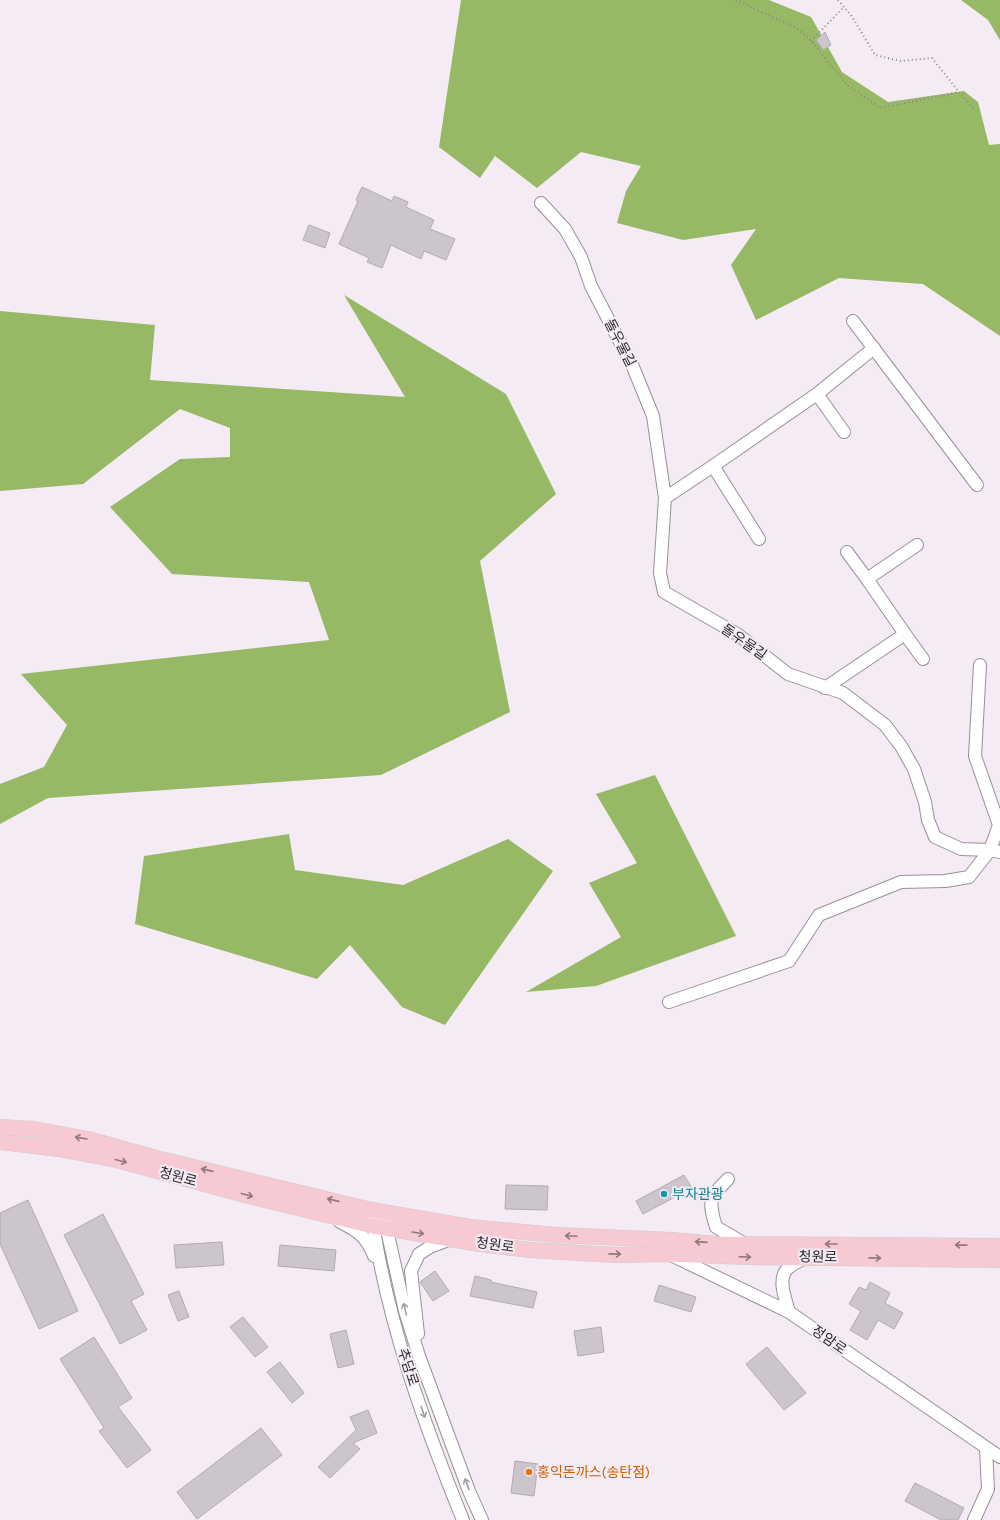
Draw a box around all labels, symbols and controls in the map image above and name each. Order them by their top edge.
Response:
street label: 돌우물길 [601,316,639,370]
street label: 돌우물길 [718,620,770,664]
one-way arrow [75,1133,88,1141]
one-way arrow [115,1158,128,1165]
street label: 청원로 [157,1164,199,1190]
one-way arrow [201,1165,214,1173]
place label: 부자관광 [672,1186,724,1203]
marker: 부자관광 [659,1189,669,1199]
one-way arrow [240,1192,253,1199]
one-way arrow [327,1195,340,1203]
one-way arrow [411,1229,424,1237]
one-way arrow [565,1232,578,1239]
street label: 청원로 [475,1234,515,1256]
one-way arrow [695,1239,708,1246]
one-way arrow [825,1240,838,1248]
one-way arrow [955,1241,968,1249]
street label: 청원로 [799,1248,838,1266]
one-way arrow [608,1251,621,1258]
one-way arrow [738,1253,751,1260]
one-way arrow [868,1254,881,1262]
one-way arrow [401,1302,408,1315]
street label: 정암로 [808,1322,850,1358]
street label: 추담로 [394,1346,422,1388]
one-way arrow [420,1405,427,1418]
place label: 홍익돈까스(송탄점) [537,1464,650,1481]
marker: 홍익돈까스(송탄점) [524,1467,534,1477]
one-way arrow [462,1478,470,1490]

